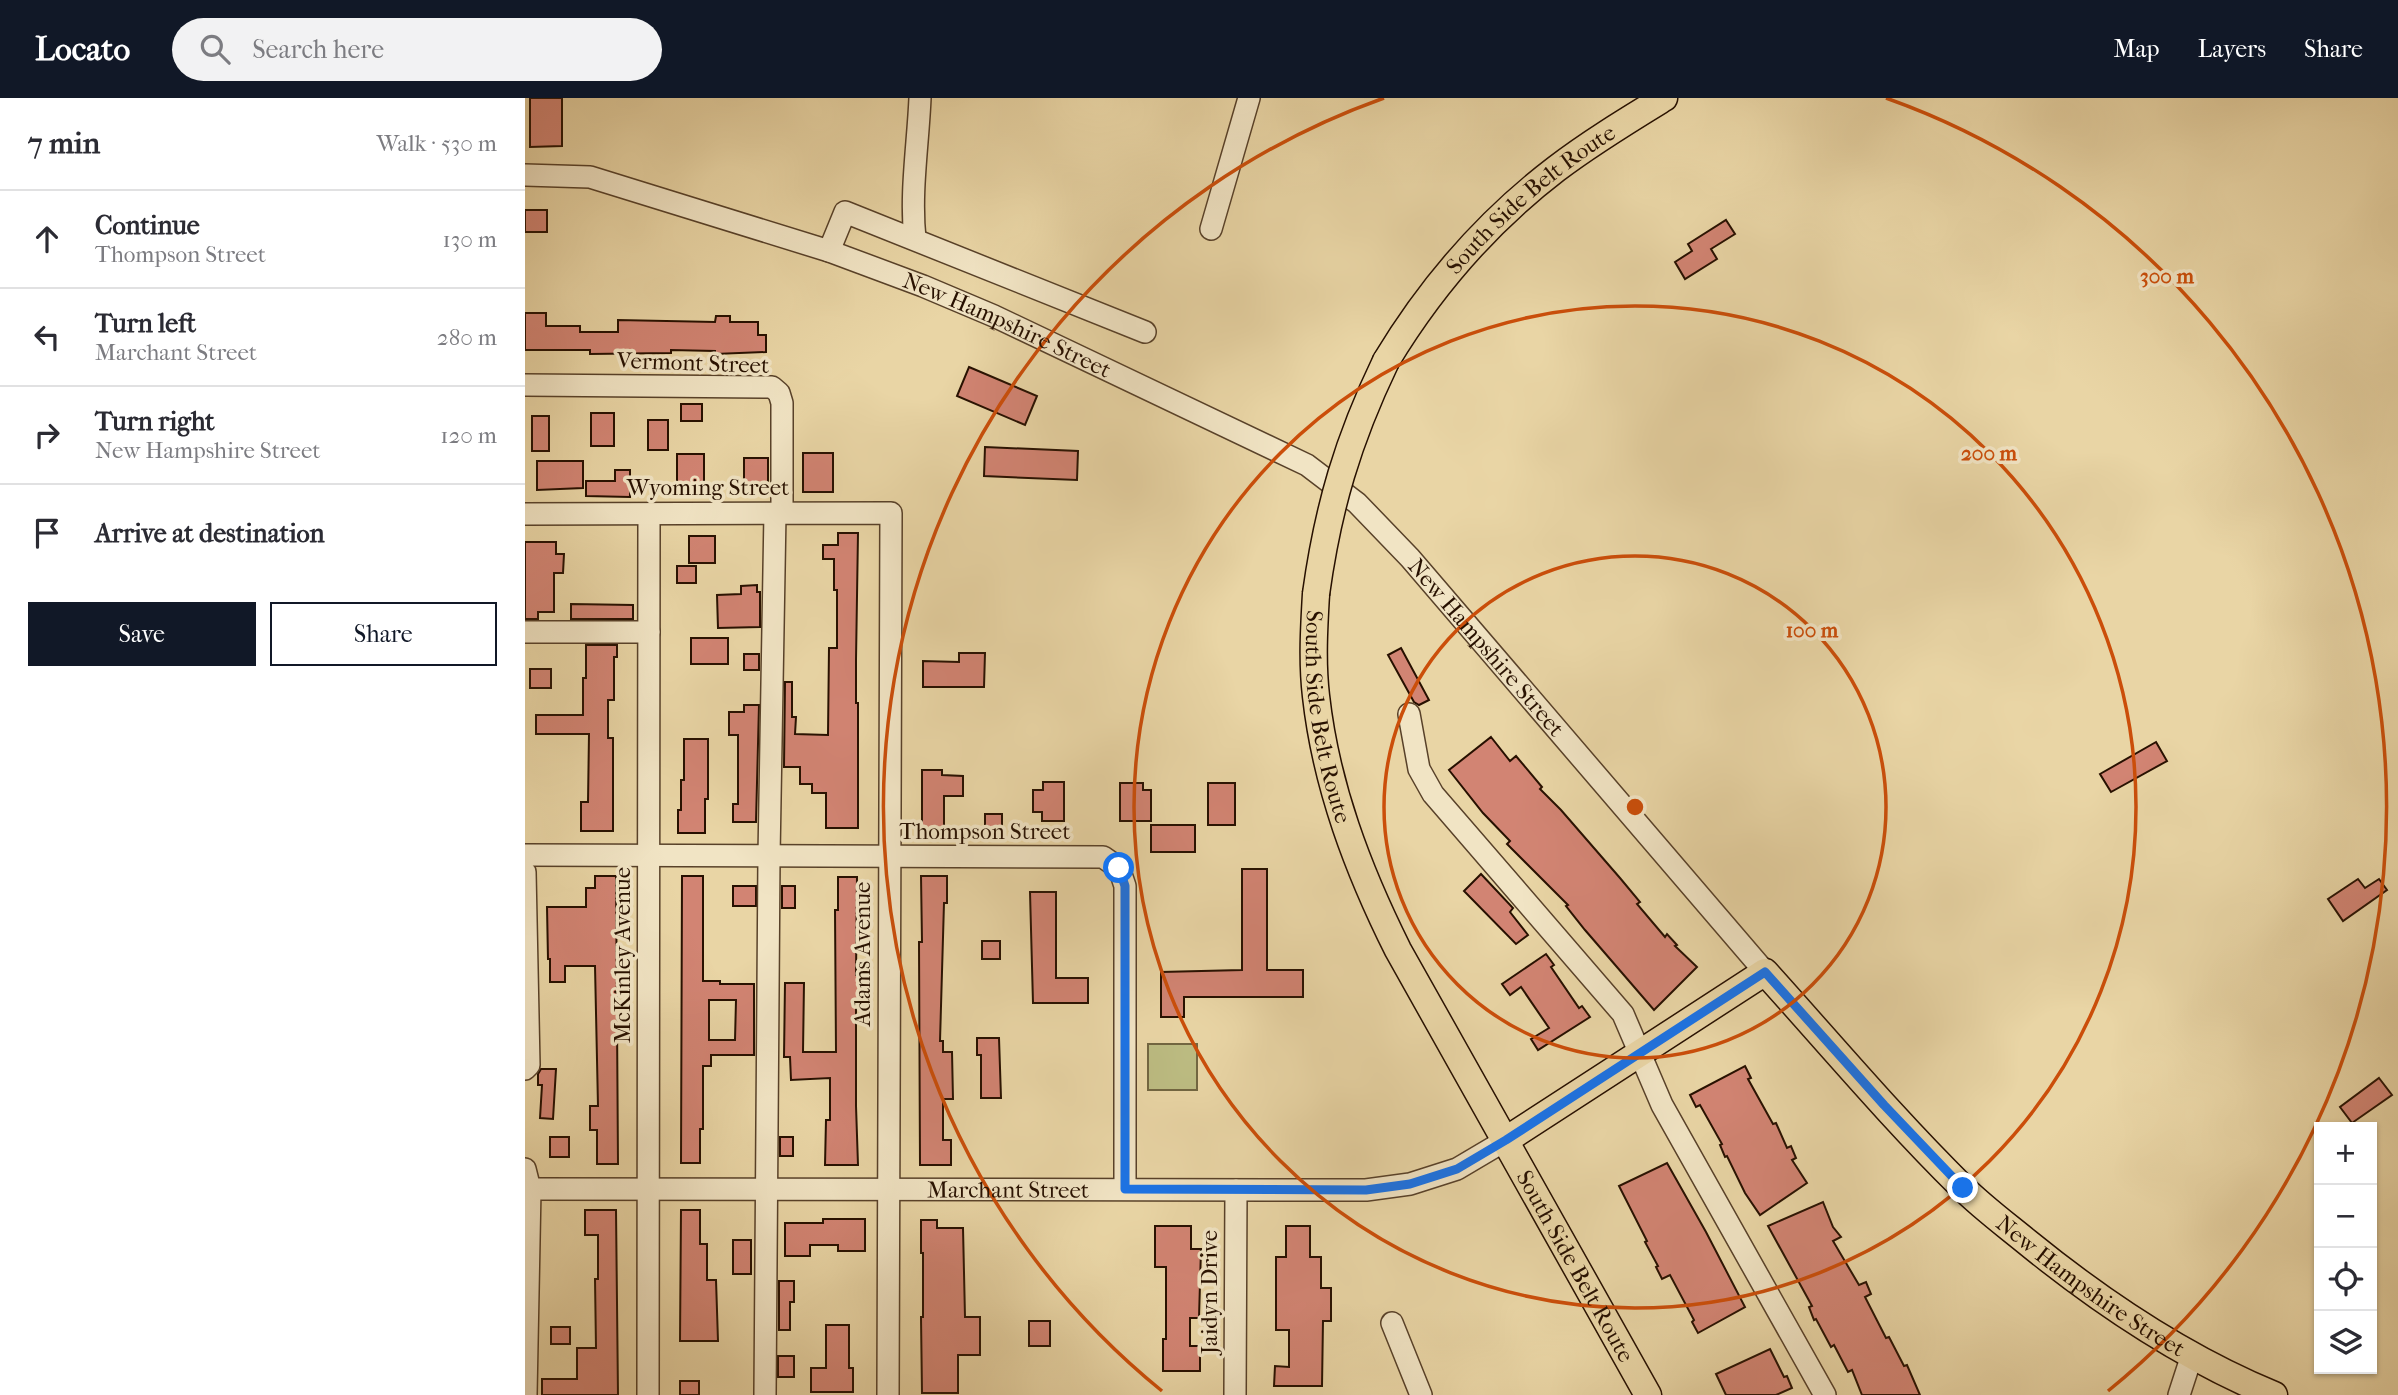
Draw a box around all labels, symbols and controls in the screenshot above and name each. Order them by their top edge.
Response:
search box [172,18,662,81]
text: Locato [35,30,130,69]
icon: search [196,30,234,68]
text: Search here [252,34,384,65]
text: Map [2114,35,2160,63]
text: Layers [2198,35,2266,63]
text: Share [2304,35,2363,63]
street label: South Side Belt Route [1440,118,1620,279]
text: 7 min [28,126,100,161]
text: Walk · 530 m [377,130,497,157]
text: Continue [95,210,200,241]
icon: ahead [28,220,66,258]
text: 130 m [443,226,497,253]
text: Thompson Street [95,241,266,268]
text: 300 m [2140,264,2194,288]
street label: New Hampshire Street [899,266,1116,383]
text: Turn left [95,308,196,339]
icon: left [28,318,66,356]
text: 280 m [437,324,497,351]
text: Marchant Street [95,339,257,366]
street label: Vermont Street [615,347,770,379]
text: Turn right [95,406,215,437]
icon: right [28,416,66,454]
text: 120 m [440,422,497,449]
text: New Hampshire Street [95,437,320,464]
text: 200 m [1961,441,2018,465]
street label: Wyoming Street [626,474,789,501]
icon: arrive [28,514,66,552]
text: Arrive at destination [95,518,325,549]
street label: New Hampshire Street [1403,553,1570,742]
button: Save [28,602,256,666]
button: Share [270,602,497,666]
street label: South Side Belt Route [1300,609,1357,827]
text: 100 m [1786,618,1839,642]
centre of rings [1623,795,1647,819]
street label: Thompson Street [900,818,1070,845]
route start [1103,852,1134,883]
street label: McKinley Avenue [609,867,636,1043]
street label: Adams Avenue [849,882,876,1027]
map controls [2314,1122,2377,1374]
button: + [2314,1122,2377,1185]
street label: South Side Belt Route [1511,1165,1640,1367]
route end [1947,1172,1978,1203]
street label: Marchant Street [927,1176,1089,1203]
button: − [2314,1185,2377,1248]
street label: New Hampshire Street [1991,1209,2190,1362]
street label: Jaidyn Drive [1196,1230,1223,1356]
button: locate [2314,1248,2377,1311]
button: layers [2314,1311,2377,1374]

